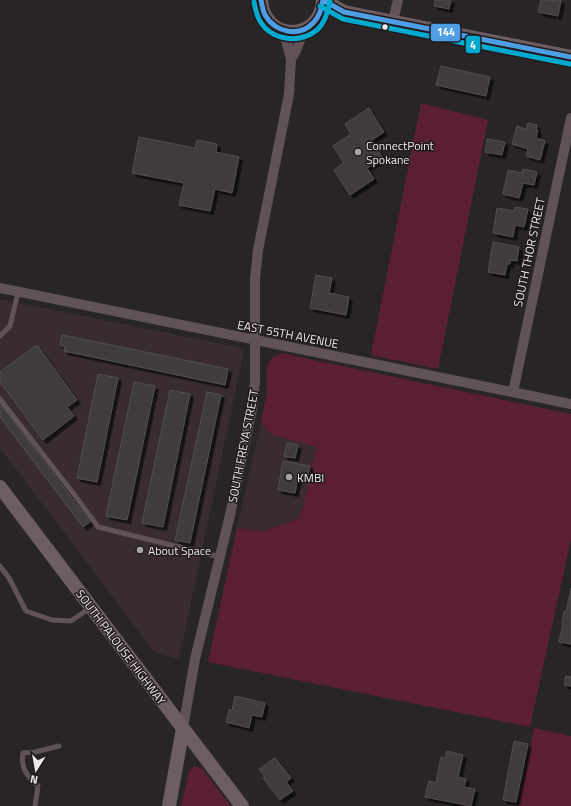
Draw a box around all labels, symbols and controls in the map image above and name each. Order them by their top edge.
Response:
unlabelled marker [380,22,390,32]
line badge: 144 [430,23,461,42]
text: 144 [437,24,455,40]
line badge: 4 [465,35,481,54]
text: 4 [470,37,476,53]
place label: ConnectPoint Spokane [366,136,435,169]
marker: ConnectPoint Spokane [353,147,363,157]
street label: SOUTH THOR STREET [508,195,550,308]
street label: EAST 55TH AVENUE [236,315,341,353]
street label: SOUTH FREYA STREET [223,387,263,504]
place label: KMBI [297,468,324,487]
marker: KMBI [284,472,294,482]
place label: About Space [148,541,211,560]
marker: About Space [135,545,145,555]
street label: SOUTH PALOUSE HIGHWAY [71,585,171,709]
north arrow [16,750,56,790]
text: N [29,771,39,788]

